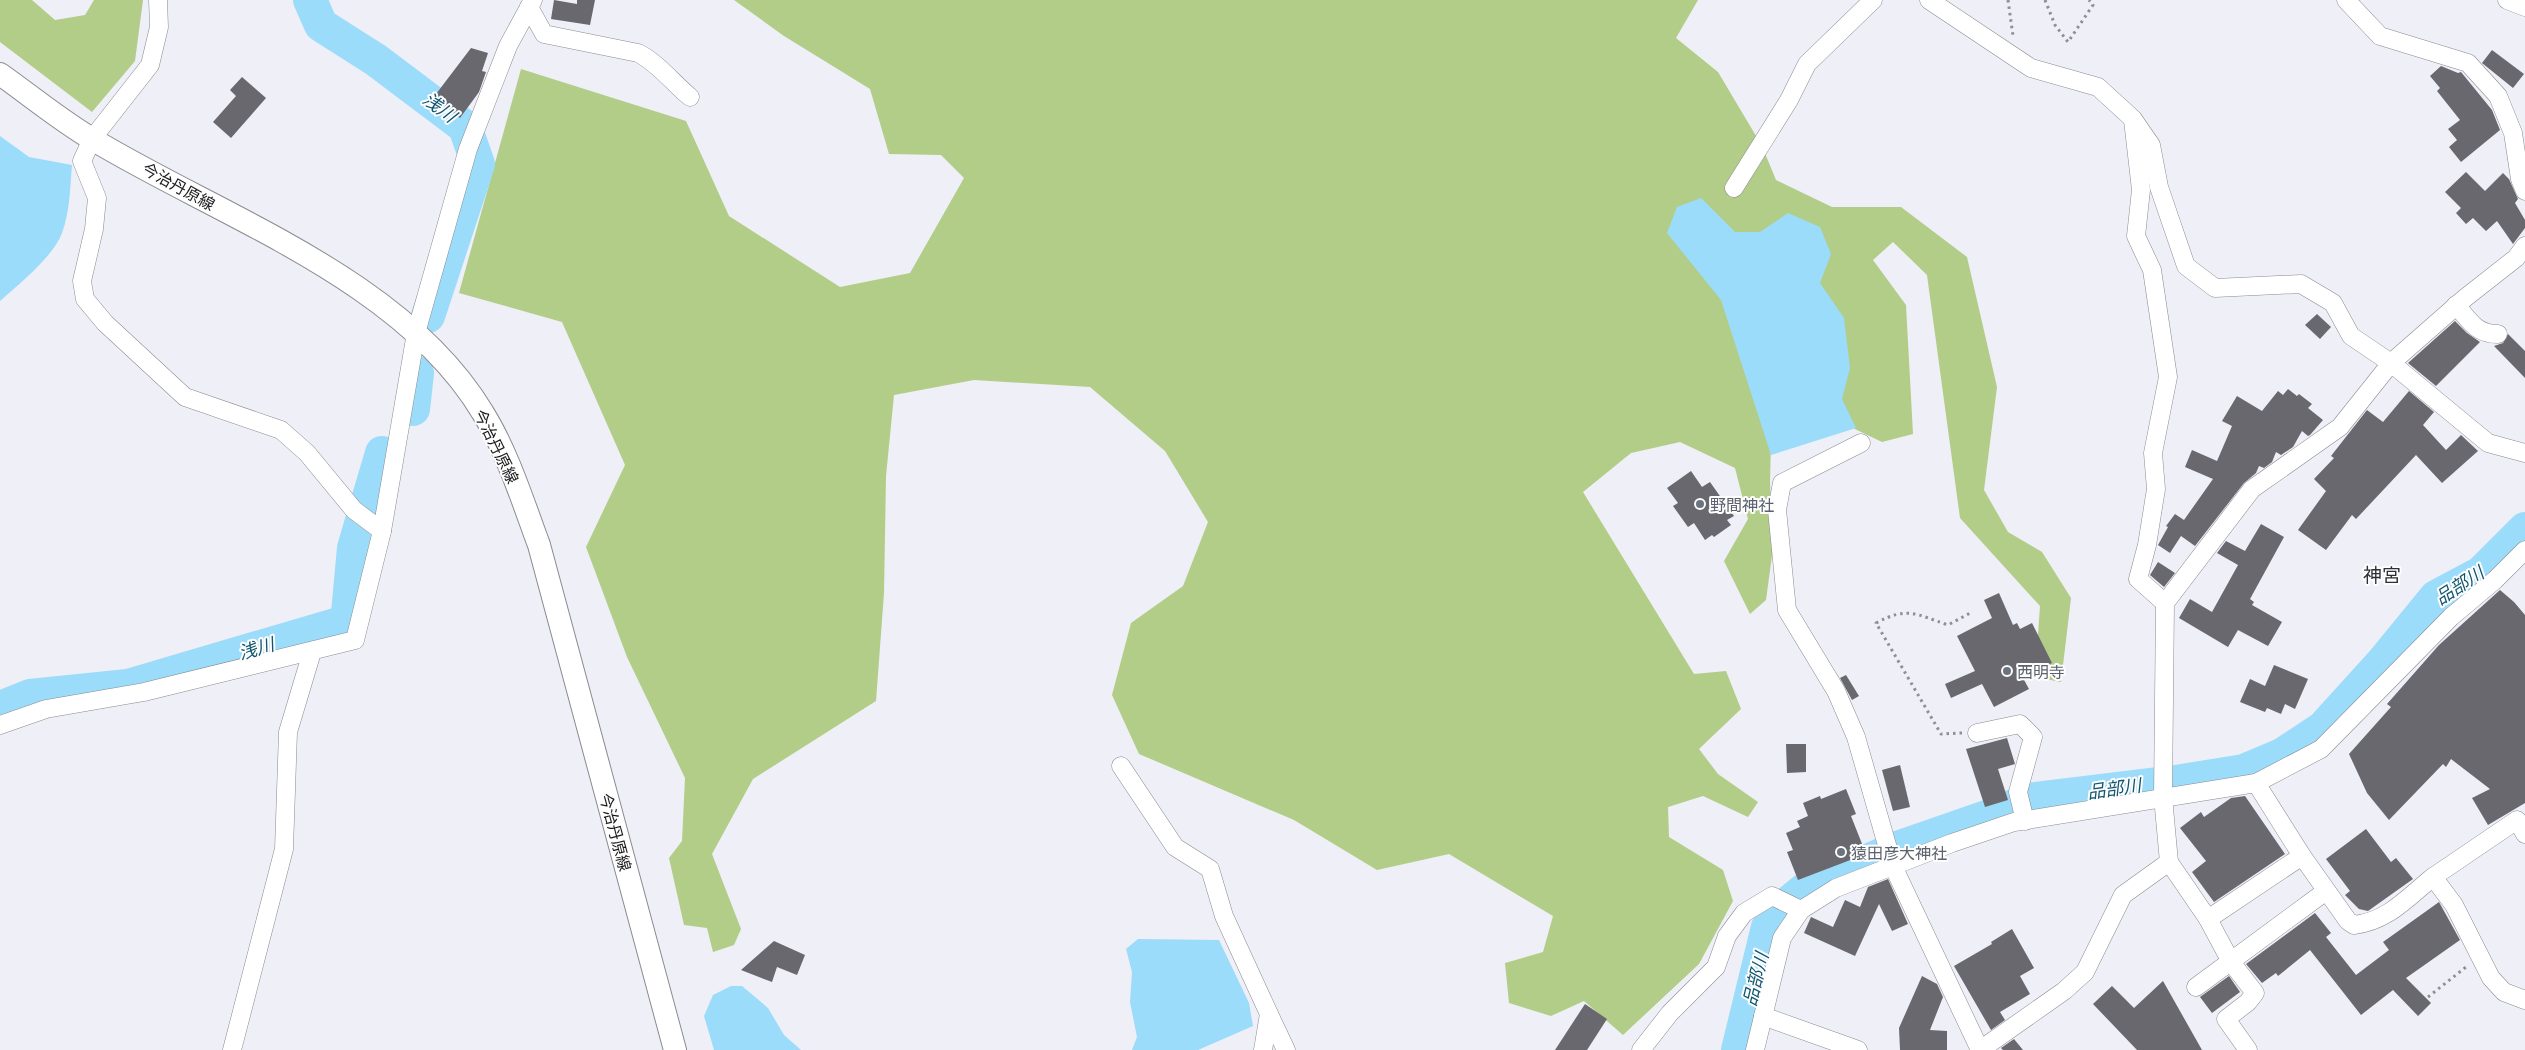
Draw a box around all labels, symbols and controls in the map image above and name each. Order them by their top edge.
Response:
water label: 浅川 [419,87,463,128]
street label: 今治丹原線 [139,158,219,214]
street label: 今治丹原線 [471,406,523,486]
place label: 野間神社 [1710,495,1774,514]
marker: 野間神社 [1694,498,1706,510]
water label: 品部川 [2430,560,2489,609]
district label: 神宮 [2363,563,2401,586]
water label: 浅川 [236,632,278,664]
place label: 西明寺 [2017,662,2065,681]
marker: 西明寺 [2001,665,2013,677]
water label: 品部川 [2086,773,2144,803]
street label: 今治丹原線 [596,791,636,873]
place label: 猿田彦大神社 [1851,843,1947,862]
marker: 猿田彦大神社 [1835,846,1847,858]
water label: 品部川 [1738,948,1773,1008]

